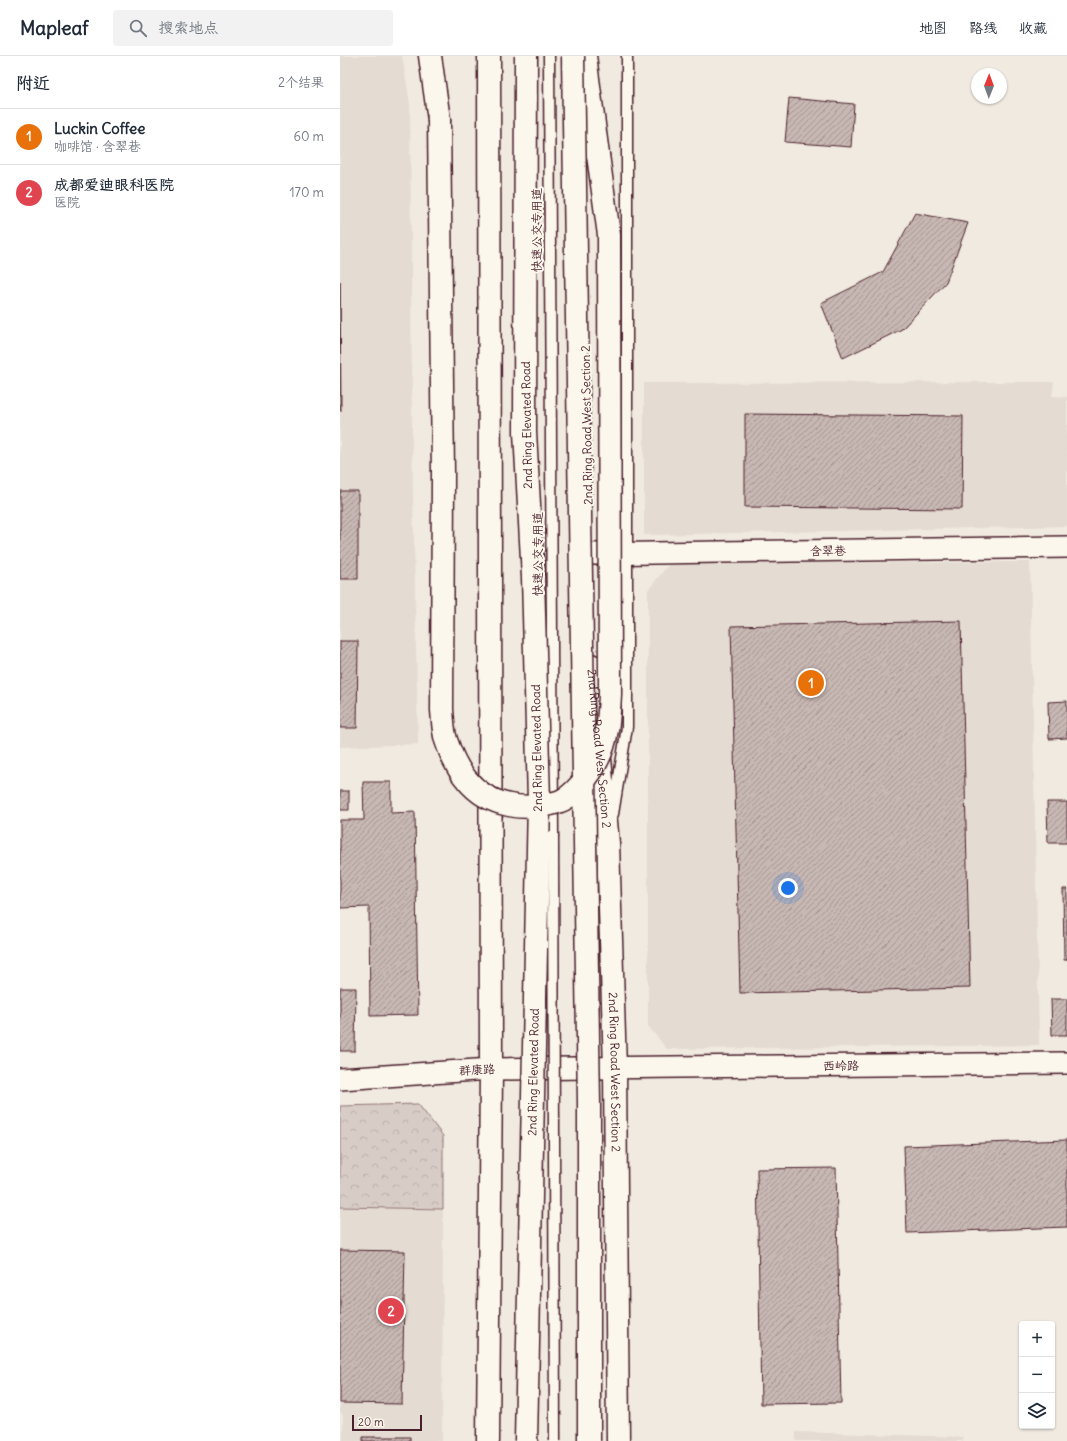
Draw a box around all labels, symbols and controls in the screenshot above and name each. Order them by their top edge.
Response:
search box [113,10,393,46]
text: Mapleaf [20,16,89,40]
icon: search [127,17,149,39]
text: 搜索地点 [159,18,219,37]
text: 地图 [919,19,947,37]
text: 路线 [969,19,997,37]
text: 收藏 [1019,19,1047,37]
north arrow [971,68,1007,104]
text: 附近 [16,72,50,94]
text: 2个结果 [278,74,324,91]
text: Luckin Coffee [54,119,145,138]
text: 1 [26,128,32,145]
text: 60 m [293,128,324,145]
text: 咖啡馆 · 含翠巷 [54,138,141,155]
text: 成都爱迪眼科医院 [54,175,174,194]
text: 2 [25,184,33,201]
text: 170 m [289,184,324,201]
street label: 快速公交专用道 [529,188,544,272]
text: 医院 [54,194,80,211]
street label: 2nd Ring Road West Section 2 [578,345,595,505]
street label: 2nd Ring Elevated Road [518,361,535,489]
street label: 快速公交专用道 [530,512,545,596]
street label: 含翠巷 [810,543,846,558]
street label: 2nd Ring Road West Section 2 [584,668,615,829]
pin: 1 [798,668,824,698]
street label: 2nd Ring Elevated Road [528,684,545,812]
your location [778,878,798,898]
street label: 2nd Ring Road West Section 2 [606,992,624,1152]
street label: 2nd Ring Elevated Road [524,1008,542,1136]
street label: 西岭路 [823,1058,859,1073]
street label: 群康路 [459,1061,495,1078]
pin: 2 [378,1296,404,1326]
map controls [1019,1321,1055,1429]
button: + [1019,1321,1055,1357]
button: − [1019,1357,1055,1393]
button: layers [1019,1393,1055,1429]
scale bar [352,1413,422,1432]
text: 20 m [358,1415,384,1429]

